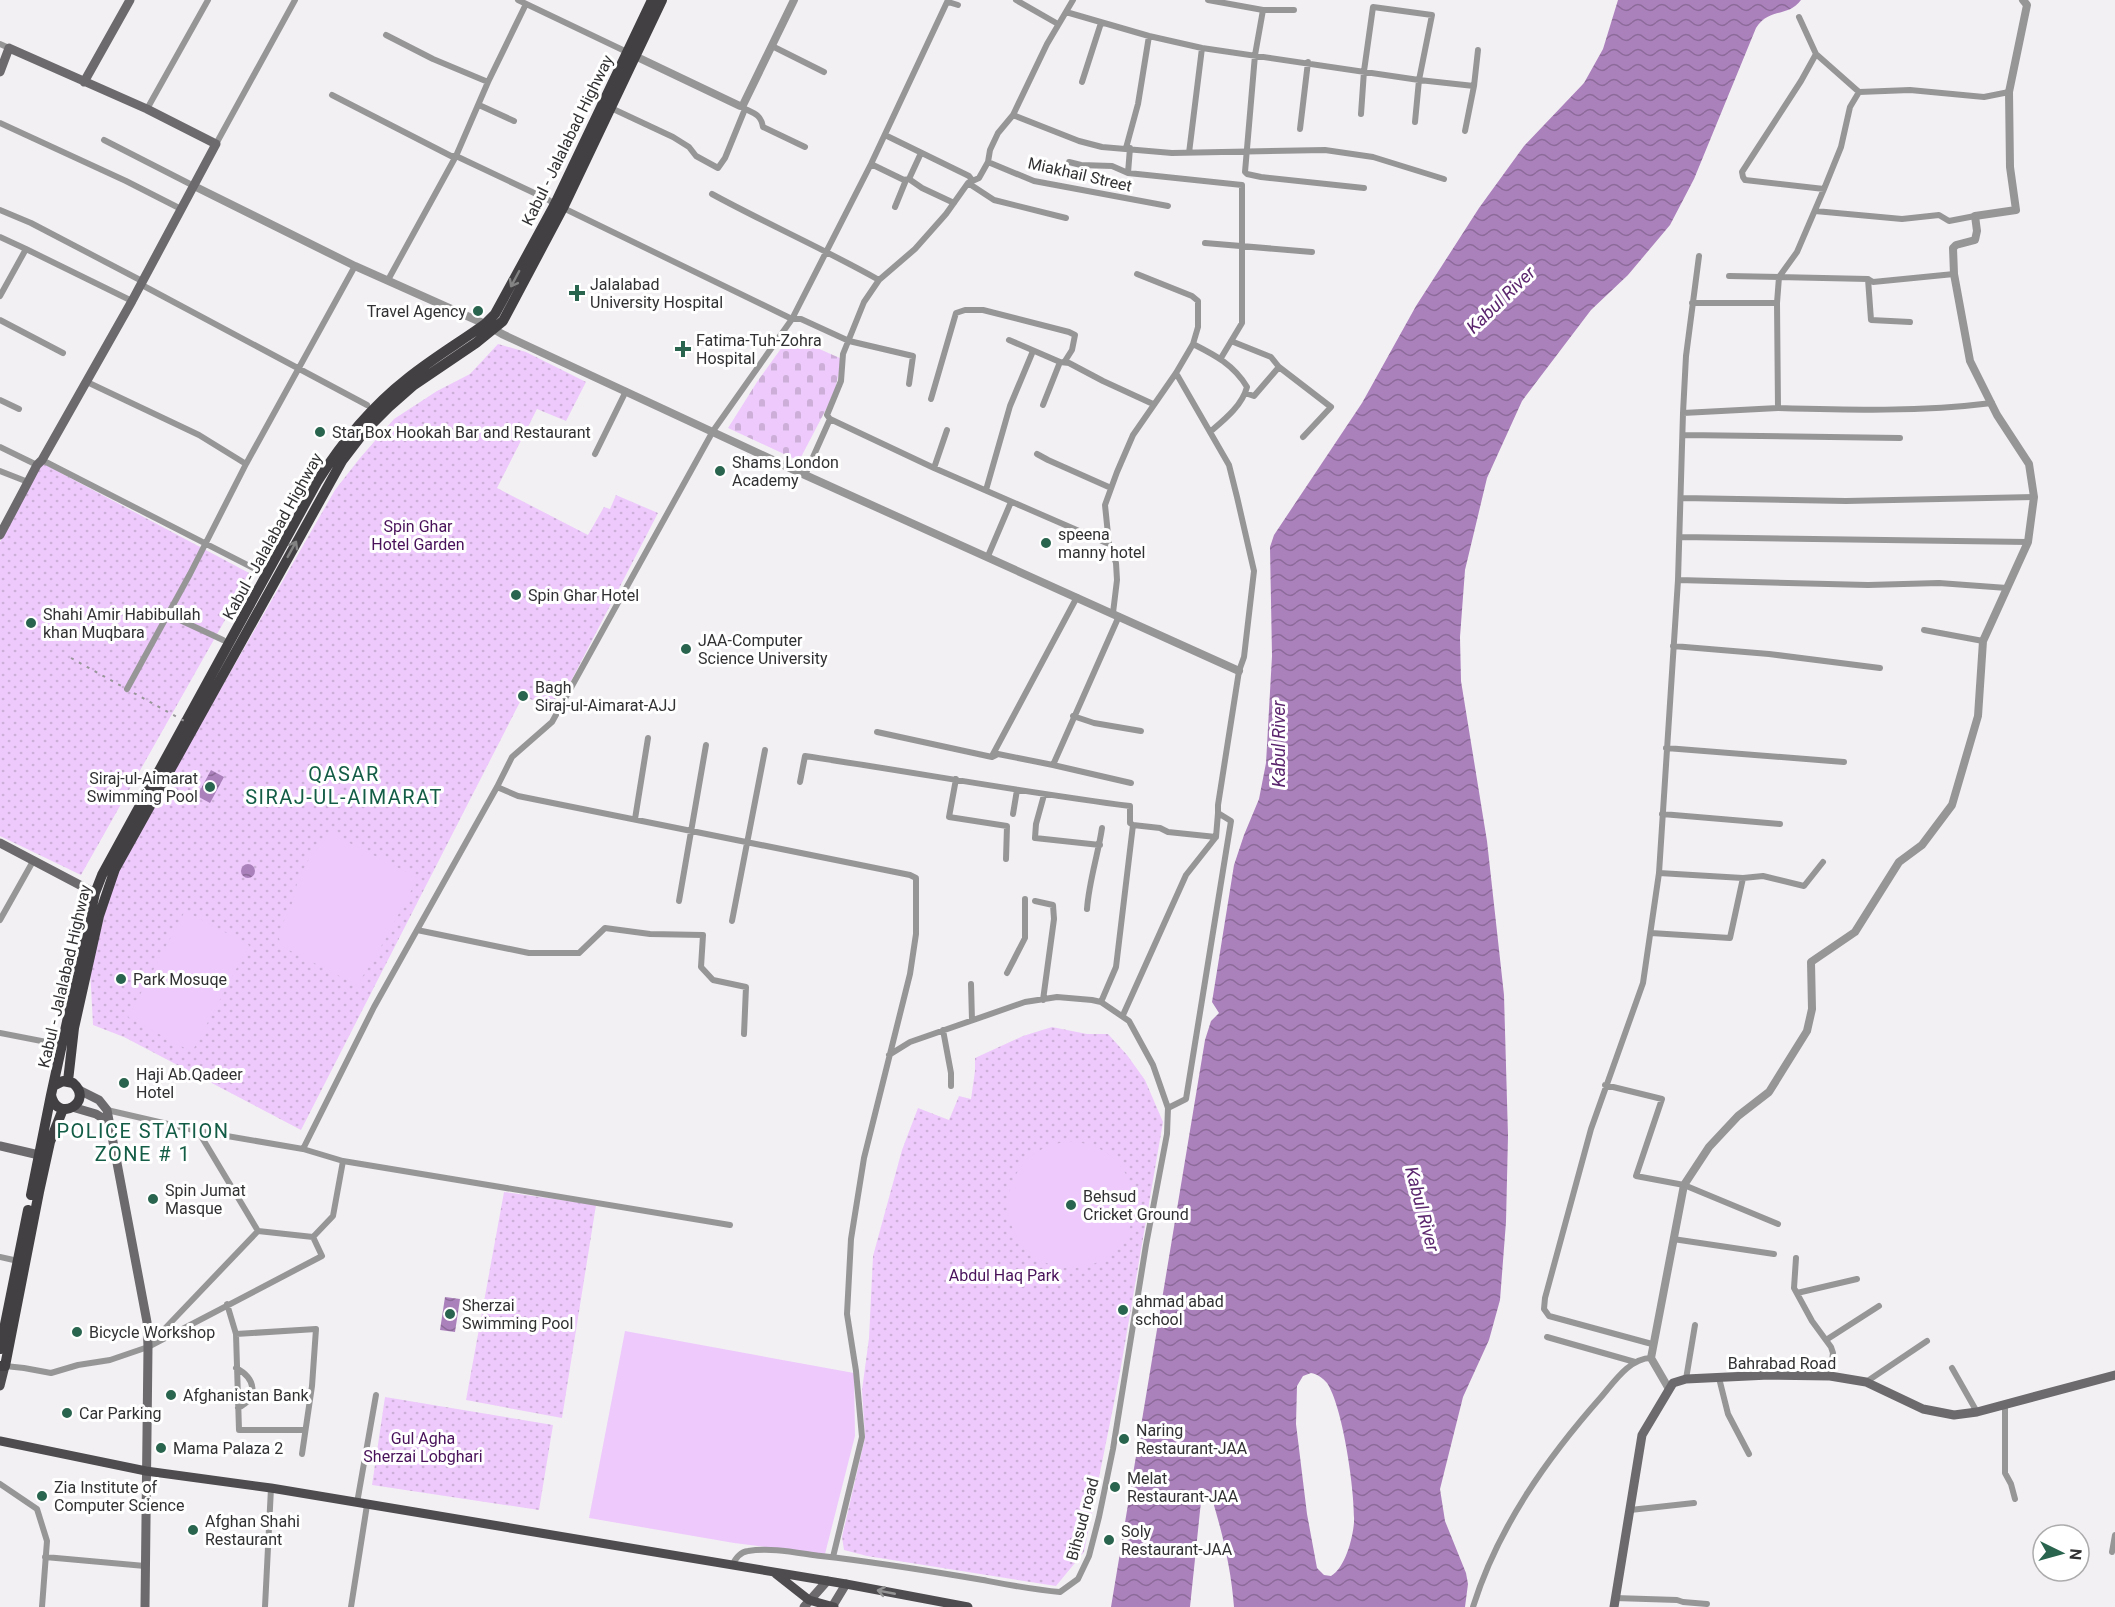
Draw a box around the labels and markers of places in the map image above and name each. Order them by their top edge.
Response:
place label: Jalalabad University Hospital [590,275,723,312]
marker: Jalalabad University Hospital [568,284,586,302]
place label: Travel Agency [367,302,466,321]
marker: Travel Agency [471,304,485,318]
place label: Fatima-Tuh-Zohra Hospital [696,331,822,368]
marker: Fatima-Tuh-Zohra Hospital [674,340,692,358]
place label: Star Box Hookah Bar and Restaurant [332,423,591,442]
marker: Star Box Hookah Bar and Restaurant [313,425,327,439]
place label: Shams London Academy [732,453,839,490]
marker: Shams London Academy [713,464,727,478]
place label: speena manny hotel [1058,525,1146,562]
marker: speena manny hotel [1039,536,1053,550]
place label: Spin Ghar Hotel [528,586,639,605]
marker: Spin Ghar Hotel [509,588,523,602]
place label: Shahi Amir Habibullah khan Muqbara [43,605,201,642]
marker: Shahi Amir Habibullah khan Muqbara [24,616,38,630]
place label: JAA-Computer Science University [698,631,828,668]
marker: JAA-Computer Science University [679,642,693,656]
place label: Bagh Siraj-ul-Aimarat-AJJ [535,678,676,715]
marker: Bagh Siraj-ul-Aimarat-AJJ [516,689,530,703]
place label: Siraj-ul-Aimarat Swimming Pool [87,769,198,806]
marker: Siraj-ul-Aimarat Swimming Pool [203,780,217,794]
place label: Park Mosuqe [133,970,227,989]
marker: Park Mosuqe [114,972,128,986]
place label: Haji Ab.Qadeer Hotel [136,1065,243,1102]
marker: Haji Ab.Qadeer Hotel [117,1076,131,1090]
place label: Spin Jumat Masque [165,1181,246,1218]
place label: Behsud Cricket Ground [1083,1187,1189,1224]
marker: Spin Jumat Masque [146,1192,160,1206]
marker: Behsud Cricket Ground [1064,1198,1078,1212]
place label: ahmad abad school [1135,1292,1224,1329]
place label: Sherzai Swimming Pool [462,1296,573,1333]
marker: ahmad abad school [1116,1303,1130,1317]
marker: Sherzai Swimming Pool [443,1307,457,1321]
place label: Bicycle Workshop [89,1323,215,1342]
marker: Bicycle Workshop [70,1325,84,1339]
place label: Afghanistan Bank [183,1386,310,1405]
marker: Afghanistan Bank [164,1388,178,1402]
place label: Car Parking [79,1404,161,1423]
marker: Car Parking [60,1406,74,1420]
place label: Naring Restaurant-JAA [1136,1421,1248,1458]
marker: Naring Restaurant-JAA [1117,1432,1131,1446]
place label: Mama Palaza 2 [173,1439,283,1458]
marker: Mama Palaza 2 [154,1441,168,1455]
place label: Melat Restaurant-JAA [1127,1469,1239,1506]
place label: Zia Institute of Computer Science [54,1478,184,1515]
marker: Melat Restaurant-JAA [1108,1480,1122,1494]
marker: Zia Institute of Computer Science [35,1489,49,1503]
place label: Afghan Shahi Restaurant [205,1512,300,1549]
place label: Soly Restaurant-JAA [1121,1522,1233,1559]
marker: Afghan Shahi Restaurant [186,1523,200,1537]
marker: Soly Restaurant-JAA [1102,1533,1116,1547]

